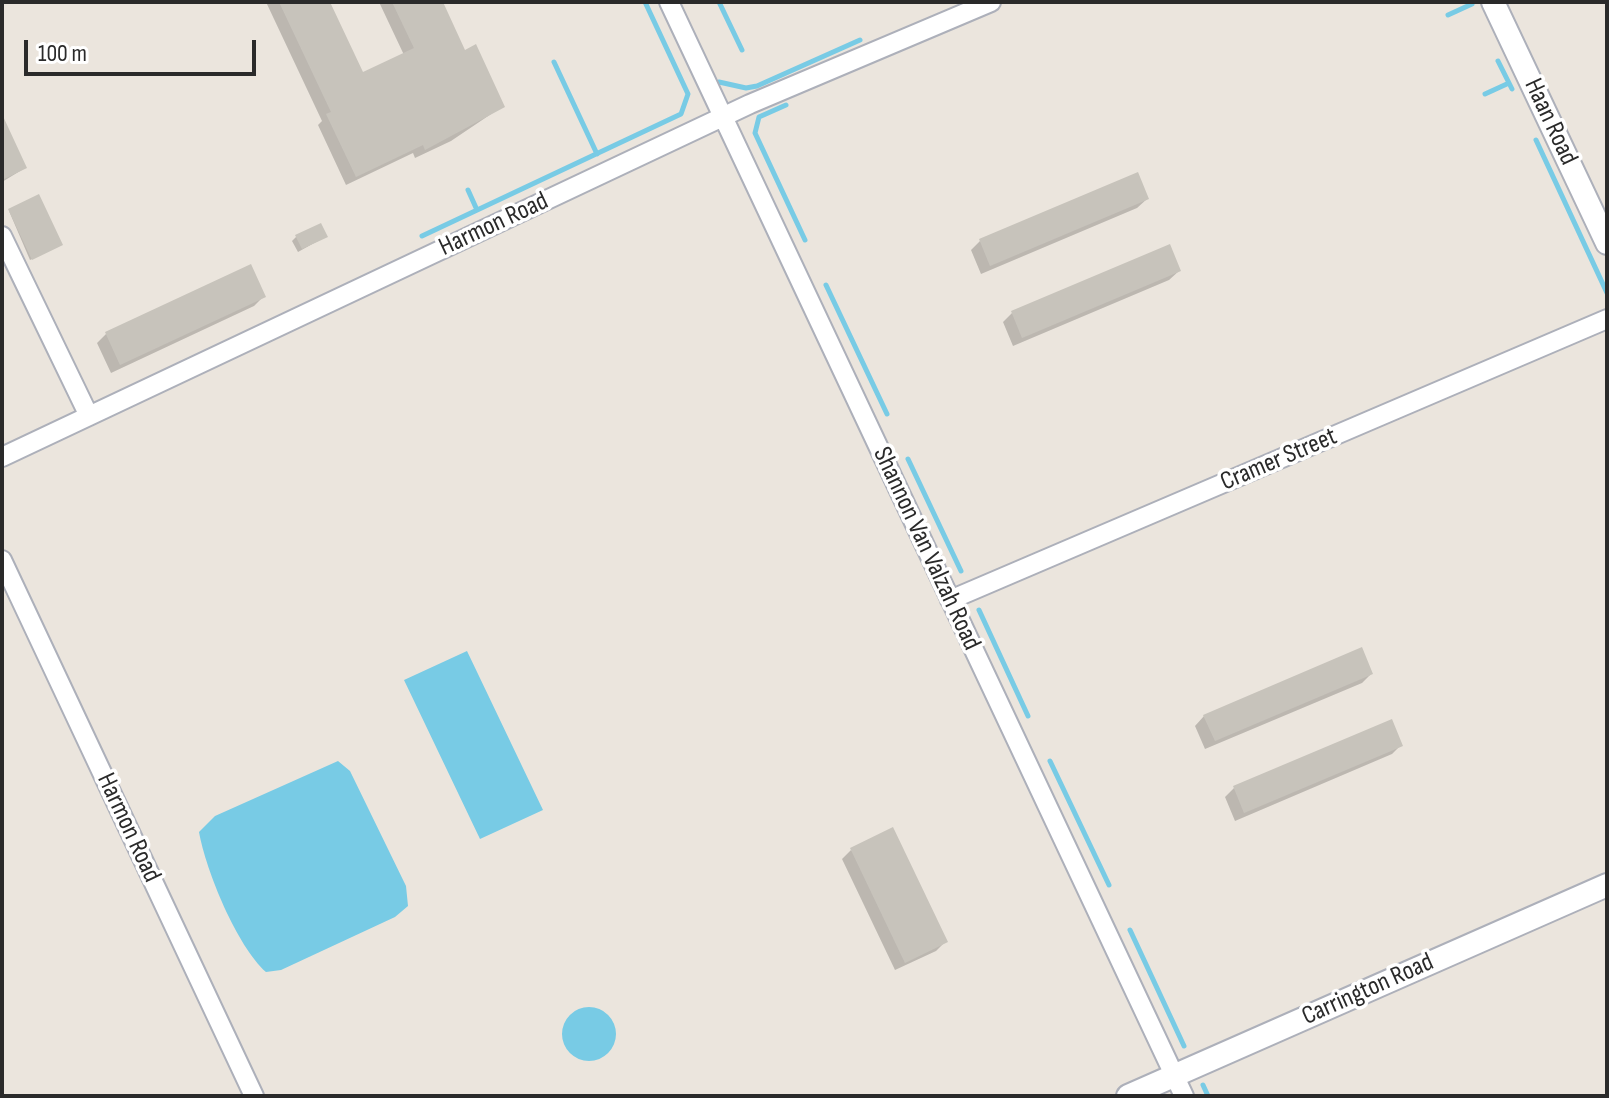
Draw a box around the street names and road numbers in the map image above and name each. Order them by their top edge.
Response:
street label: Haan Road [1516,74,1584,170]
street label: Harmon Road [435,186,553,264]
street label: Cramer Street [1216,422,1342,498]
street label: Shannon Van Valzah Road [865,443,987,655]
street label: Harmon Road [89,769,167,887]
street label: Carrington Road [1298,947,1438,1033]

